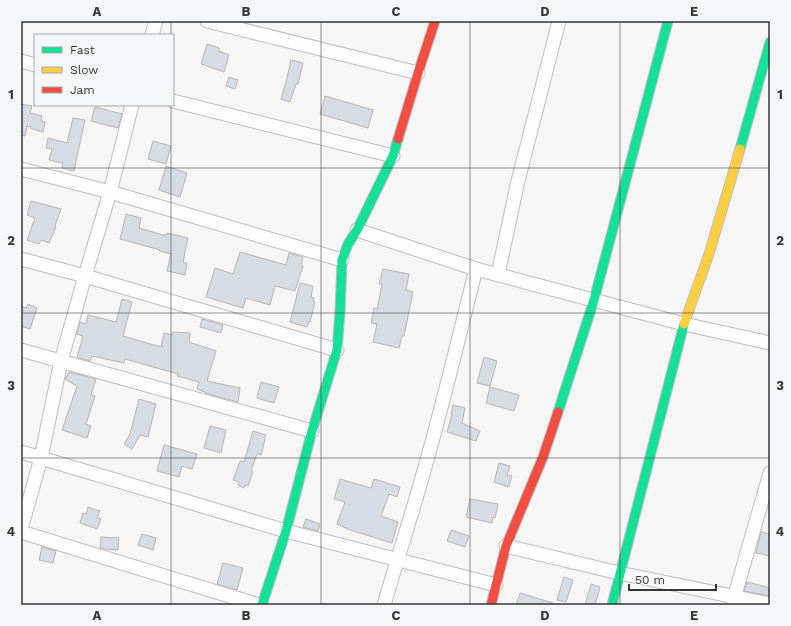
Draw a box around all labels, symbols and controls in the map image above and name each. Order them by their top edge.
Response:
text: A [93,4,102,19]
text: B [242,4,251,19]
text: C [392,4,401,19]
text: D [540,4,550,19]
text: E [690,4,698,19]
legend [34,34,174,106]
text: Fast [70,43,95,57]
text: Slow [70,63,98,77]
text: Jam [70,83,95,97]
text: 1 [8,87,14,102]
text: 1 [777,87,783,102]
text: 2 [7,233,15,248]
text: 2 [776,233,784,248]
text: 3 [7,378,15,393]
text: 3 [776,378,784,393]
text: 4 [7,524,16,539]
text: 4 [776,524,785,539]
scale bar [629,566,716,592]
text: 50 m [635,573,665,587]
text: A [93,608,102,623]
text: B [242,608,251,623]
text: C [392,608,401,623]
text: D [540,608,550,623]
text: E [690,608,698,623]

